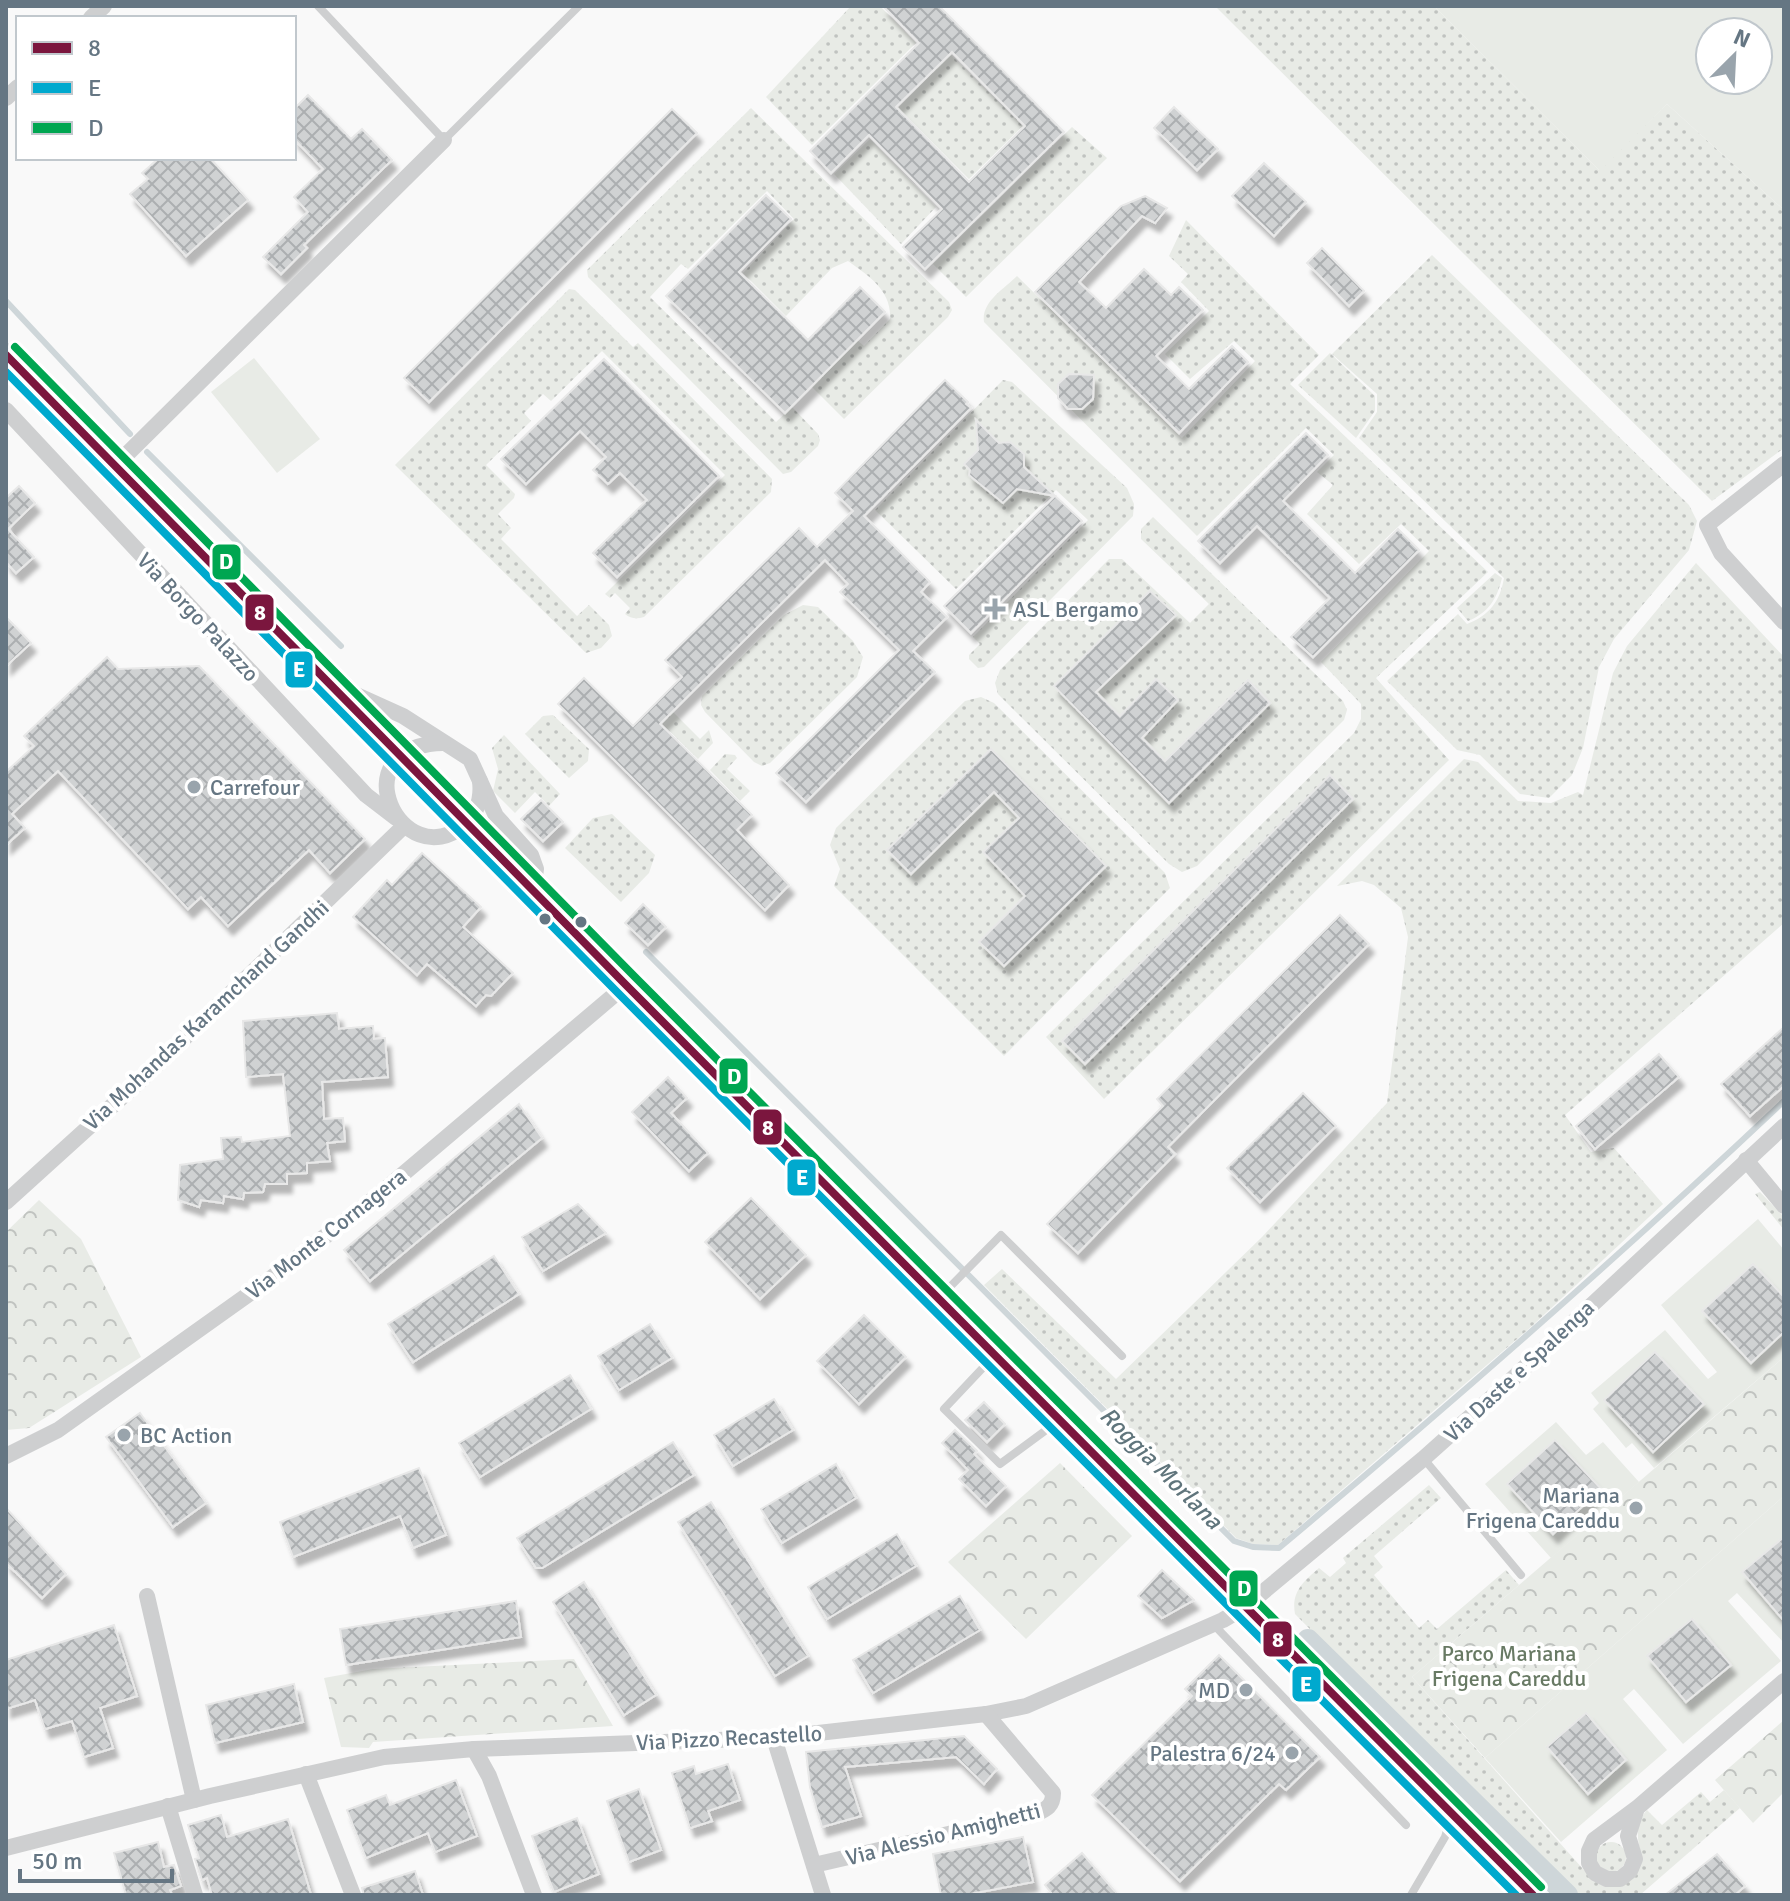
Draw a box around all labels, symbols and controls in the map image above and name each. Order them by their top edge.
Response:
legend [16,16,296,160]
north arrow [1694,16,1774,96]
text: N [1729,23,1754,54]
text: 8 [88,33,101,63]
text: E [88,73,102,103]
text: D [88,113,104,143]
line badge: D [211,543,242,581]
street label: Via Borgo Palazzo [131,547,265,687]
text: D [219,548,233,575]
line badge: 8 [244,593,275,632]
place label: ASL Bergamo [1013,596,1139,623]
marker: ASL Bergamo [984,598,1006,620]
text: 8 [254,599,266,626]
line badge: E [284,650,314,689]
text: E [293,656,305,683]
place label: Carrefour [210,774,300,801]
marker: Carrefour [185,778,203,796]
street label: Via Mohandas Karamchand Gandhi [78,894,334,1136]
unlabelled marker [537,911,553,927]
unlabelled marker [573,914,589,930]
line badge: D [718,1057,749,1095]
text: D [727,1063,741,1090]
line badge: 8 [752,1108,783,1146]
text: 8 [762,1114,774,1141]
line badge: E [786,1158,817,1197]
street label: Via Monte Cornagera [240,1163,412,1305]
text: E [796,1164,808,1191]
street label: Via Daste e Spalenga [1438,1294,1600,1448]
water label: Roggia Morlana [1093,1400,1229,1536]
place label: BC Action [140,1422,232,1449]
marker: BC Action [115,1426,133,1444]
place label: Mariana Frigena Careddu [1466,1482,1620,1534]
marker: Mariana Frigena Careddu [1627,1499,1645,1517]
line badge: D [1228,1569,1259,1608]
text: D [1237,1575,1251,1602]
line badge: 8 [1262,1620,1293,1658]
text: 8 [1272,1626,1284,1653]
park label: Parco Mariana Frigena Careddu [1432,1640,1586,1692]
line badge: E [1291,1665,1322,1703]
text: E [1300,1671,1312,1698]
place label: MD [1198,1677,1230,1704]
marker: MD [1237,1681,1255,1699]
street label: Via Pizzo Recastello [635,1720,823,1756]
place label: Palestra 6/24 [1149,1740,1276,1767]
marker: Palestra 6/24 [1283,1744,1301,1762]
street label: Via Alessio Amighetti [843,1797,1043,1871]
scale bar [20,1833,172,1883]
text: 50 m [32,1846,82,1876]

